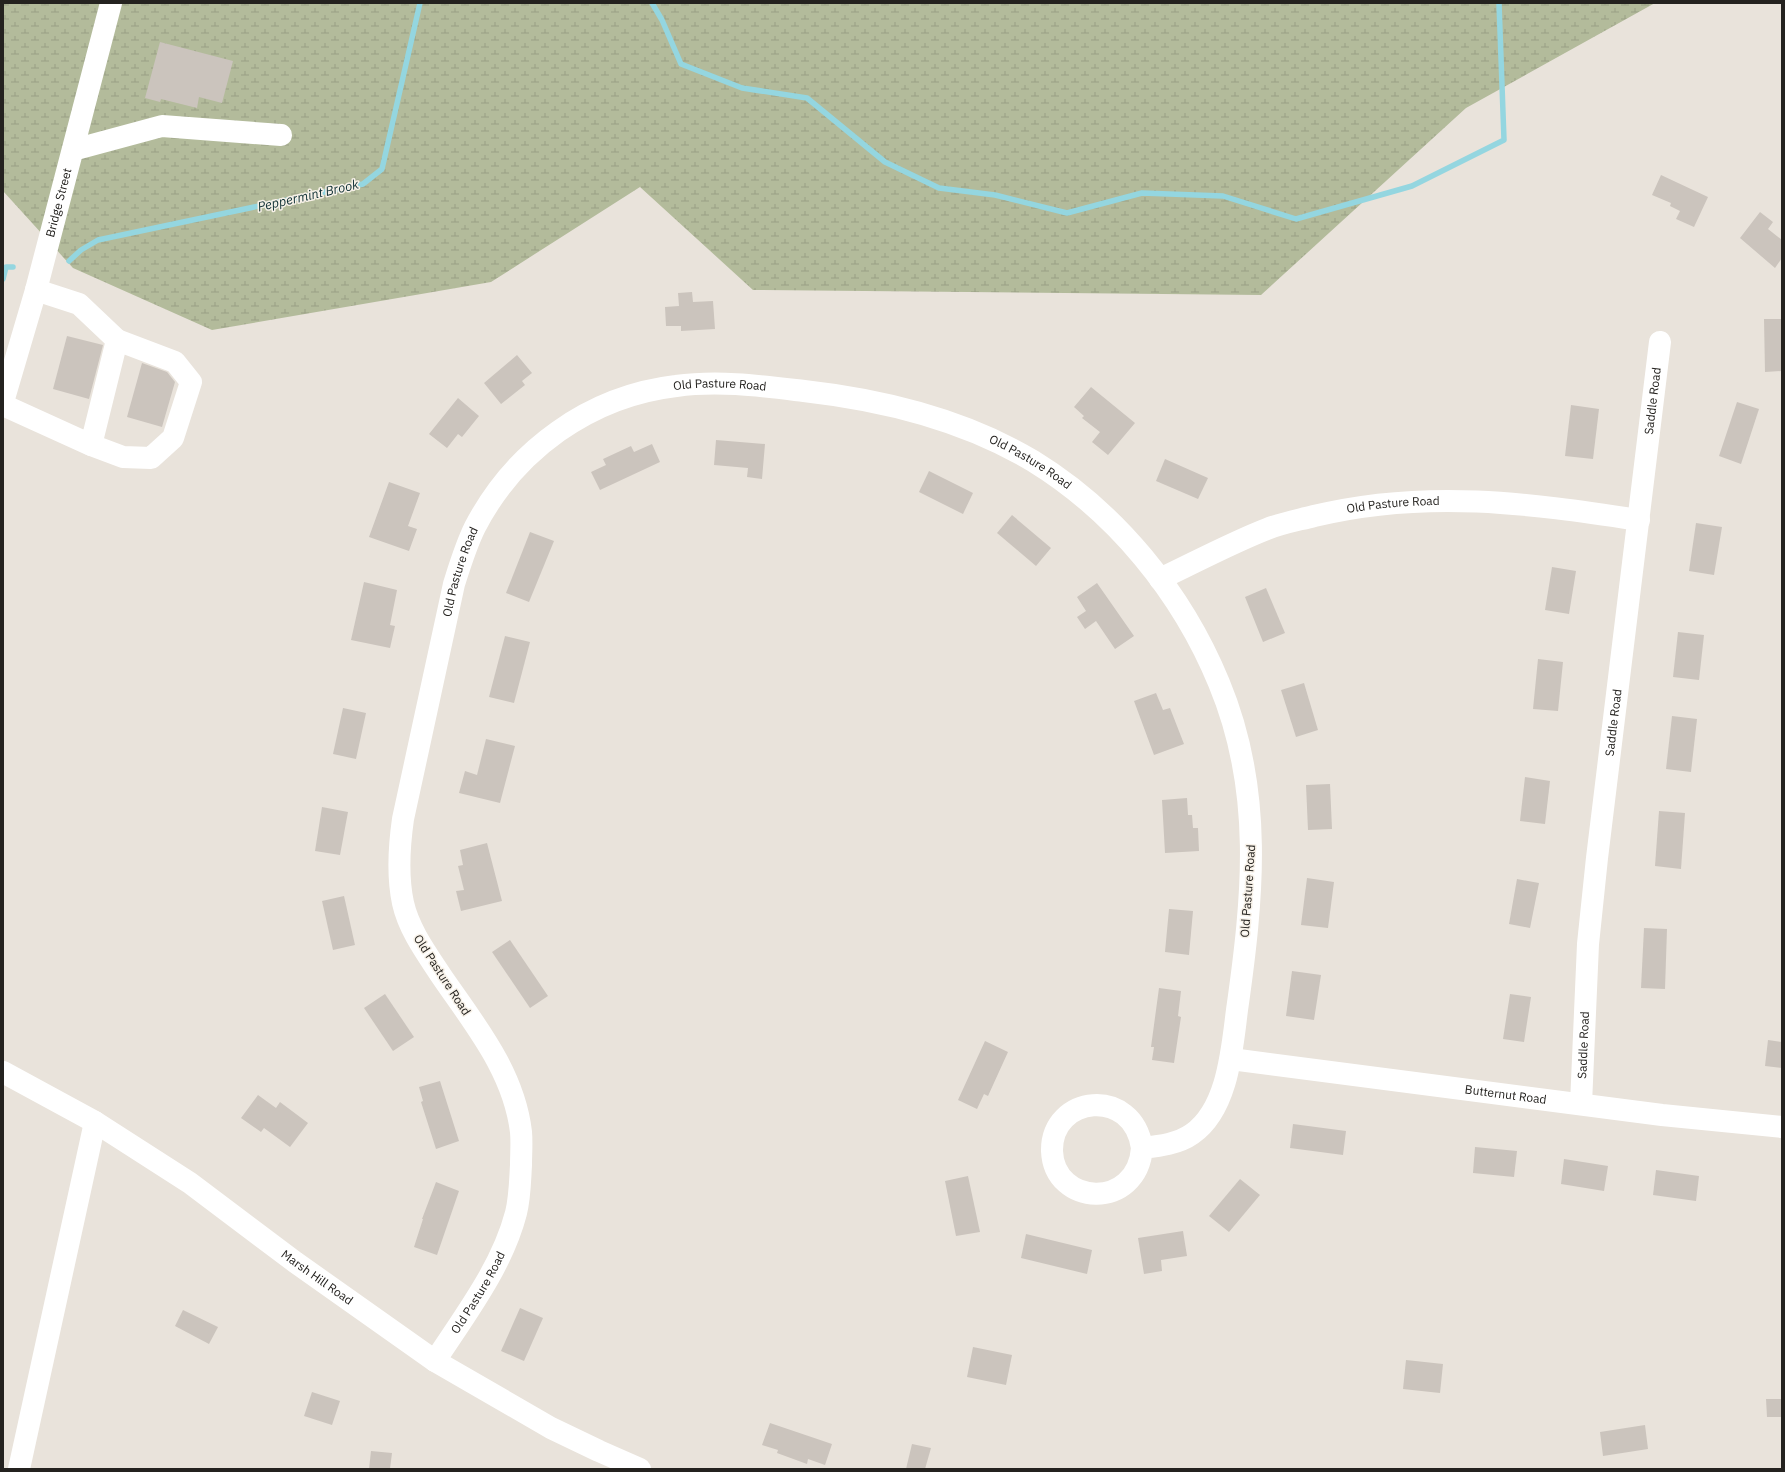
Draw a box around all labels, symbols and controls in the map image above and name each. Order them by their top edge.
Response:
street label: Bridge Street [42,166,75,239]
water label: Peppermint Brook [256,176,361,215]
street label: Saddle Road [1641,366,1664,435]
street label: Old Pasture Road [672,375,767,394]
street label: Old Pasture Road [987,431,1075,492]
street label: Old Pasture Road [1345,493,1440,516]
street label: Old Pasture Road [439,524,481,618]
street label: Saddle Road [1601,688,1625,757]
street label: Old Pasture Road [1237,844,1258,938]
street label: Old Pasture Road [411,932,474,1018]
street label: Saddle Road [1574,1011,1592,1079]
street label: Butternut Road [1464,1081,1548,1107]
street label: Marsh Hill Road [279,1246,356,1308]
street label: Old Pasture Road [447,1249,508,1336]

